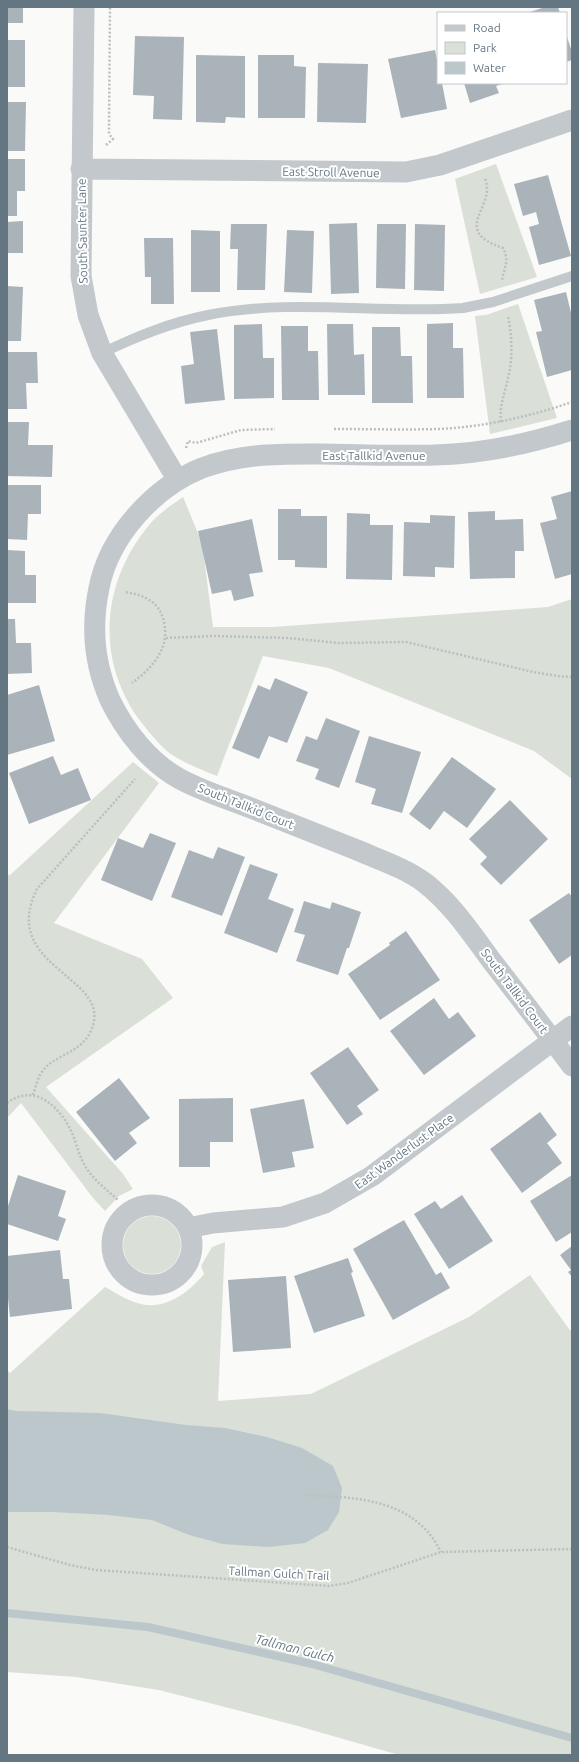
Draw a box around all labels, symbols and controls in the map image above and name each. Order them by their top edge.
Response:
legend [437,12,567,84]
text: Road [473,21,501,34]
text: Park [473,41,497,54]
text: Water [473,61,506,74]
street label: East Stroll Avenue [282,165,380,179]
street label: South Saunter Lane [75,178,89,284]
street label: East Tallkid Avenue [322,449,426,462]
street label: South Tallkid Court [196,781,296,831]
street label: South Tallkid Court [479,946,551,1036]
street label: East Wanderlust Place [352,1111,456,1191]
street label: Tallman Gulch Trail [228,1564,330,1582]
water label: Tallman Gulch [254,1631,336,1665]

